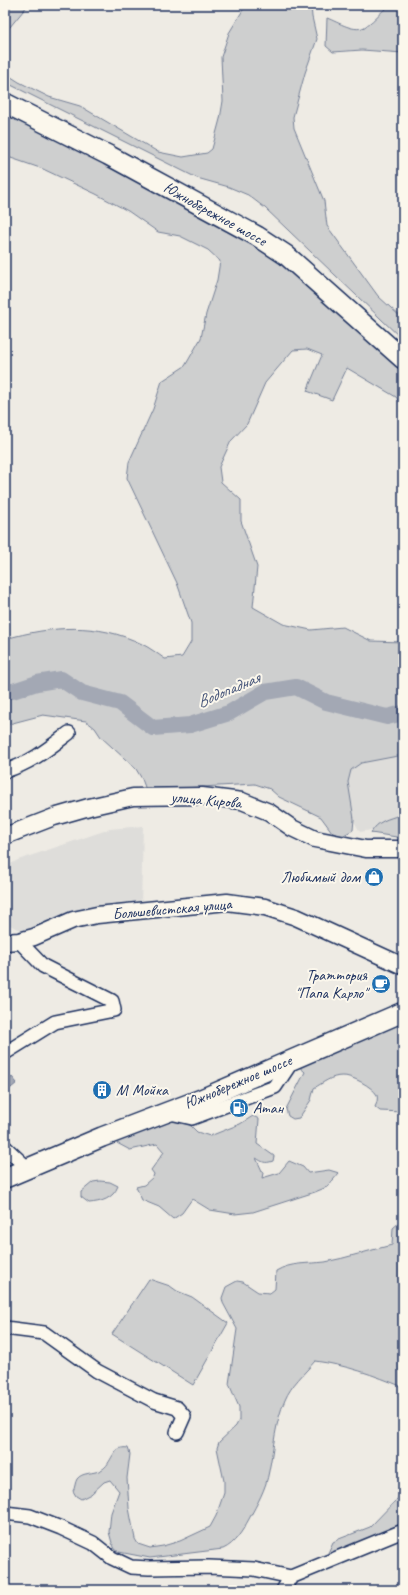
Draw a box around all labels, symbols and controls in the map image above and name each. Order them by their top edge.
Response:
street label: Южнобережное шоссе [160,177,272,251]
water label: Водопадная [194,666,265,712]
street label: улица Кирова [169,787,243,813]
shop icon: Любимый дом [363,866,385,888]
place label: Любимый дом [281,867,362,887]
street label: Большевистская улица [112,894,234,924]
place label: Траттория "Папа Карло" [295,965,370,1003]
cafe icon: Траттория "Папа Карло" [370,973,392,995]
street label: Южнобережное шоссе [181,1050,296,1114]
building icon: М Мойка [91,1079,113,1101]
place label: М Мойка [116,1080,169,1100]
fuel station icon: Атан [228,1097,250,1119]
place label: Атан [253,1098,285,1118]

